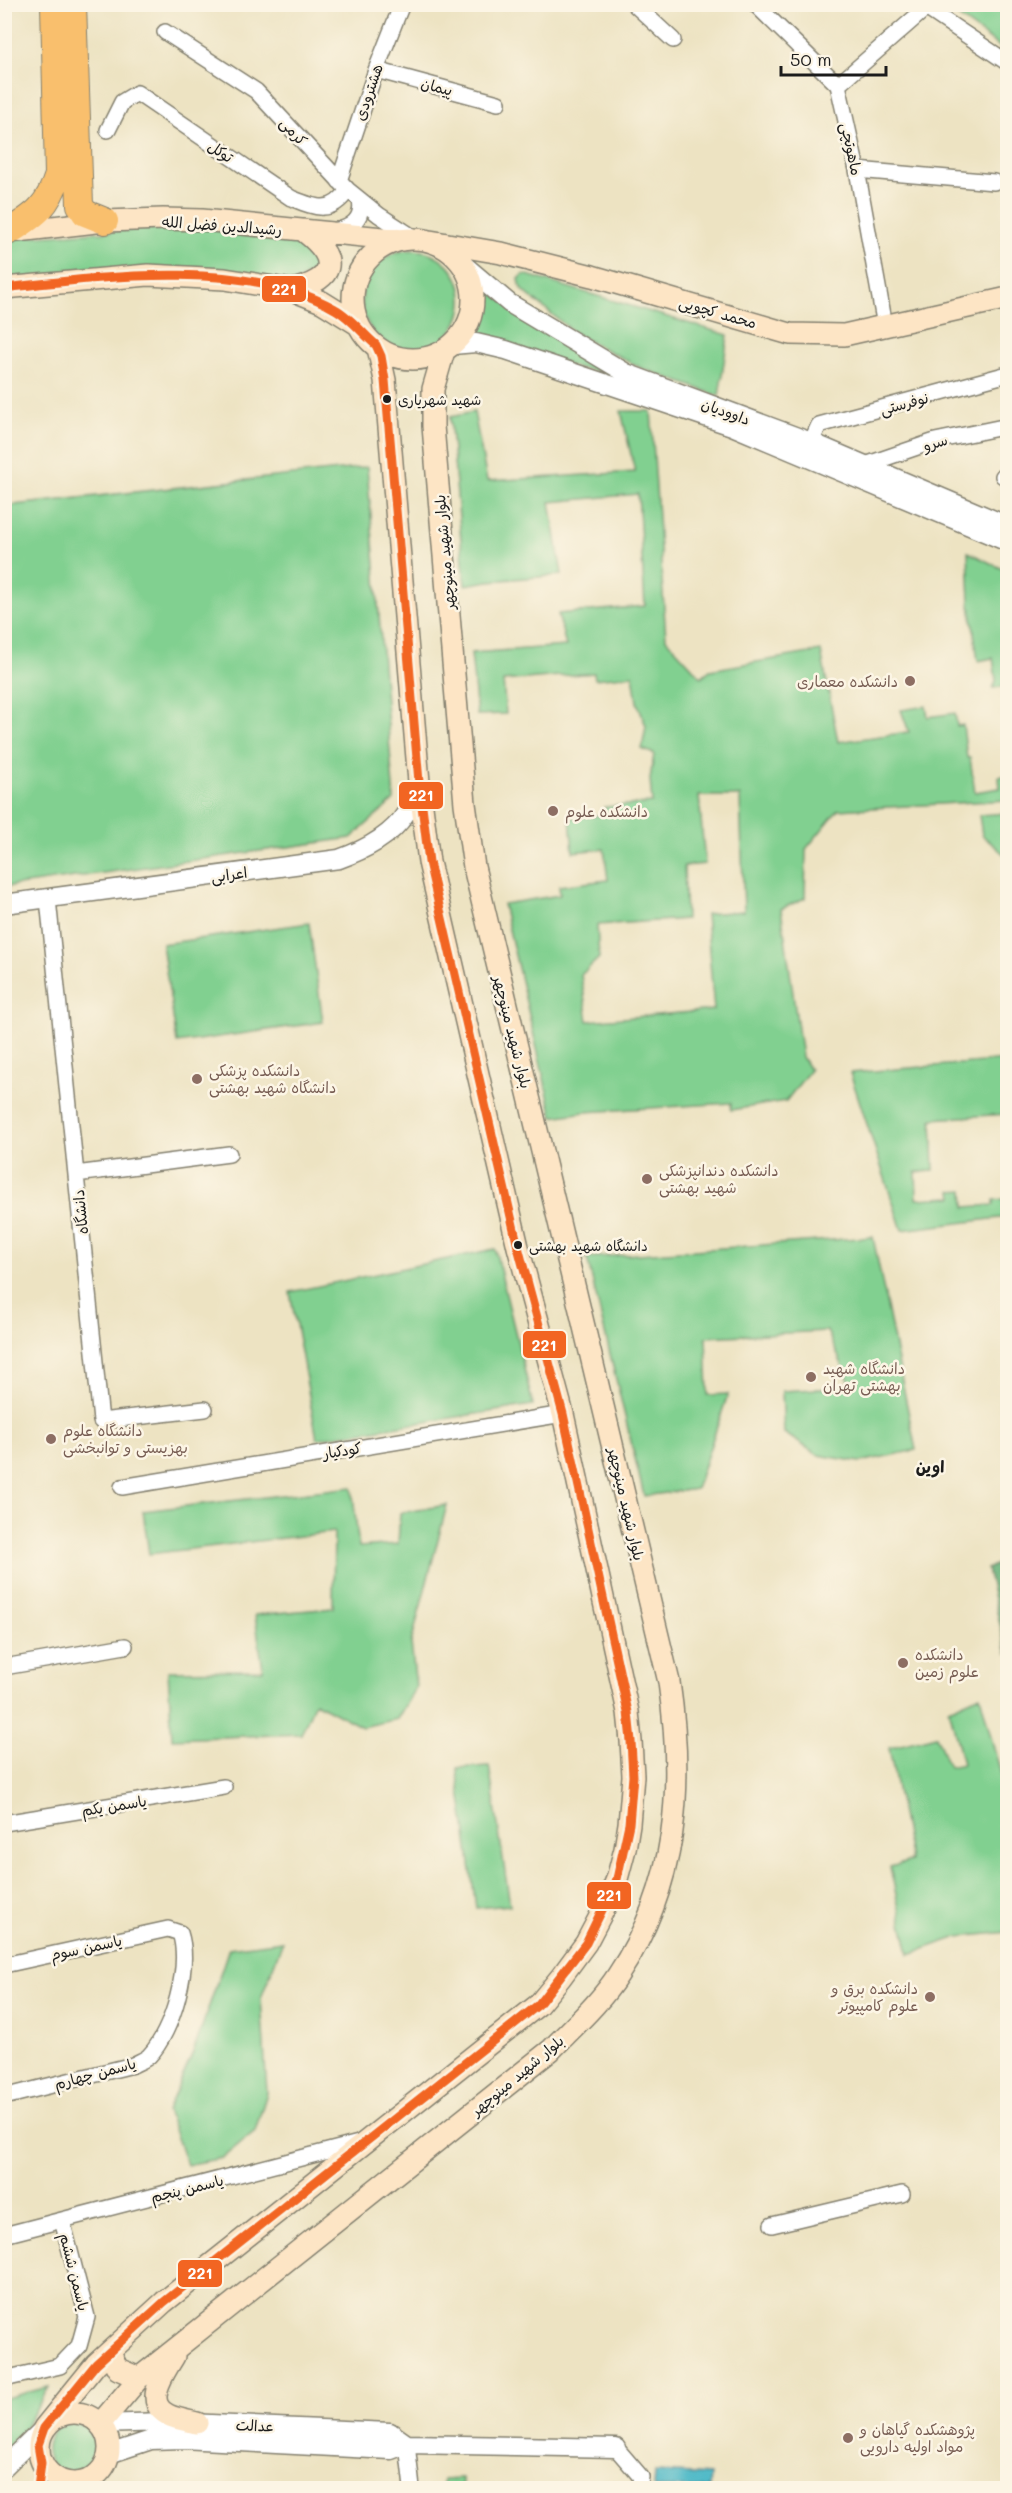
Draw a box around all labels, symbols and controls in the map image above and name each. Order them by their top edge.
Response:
scale bar [781,39,886,77]
text: 50 m [790,47,832,71]
street label: هشترودی [349,61,387,123]
street label: پیمان [419,72,455,101]
street label: کرمی [275,112,312,150]
street label: ماهوتچی [836,121,867,178]
street label: توکل [204,135,238,167]
street label: رشیدالدین فضل الله [161,211,283,239]
line badge: 221 [261,275,307,303]
text: 221 [272,278,296,299]
street label: محمد کچویی [677,291,759,334]
street label: نوفرستی [878,387,931,420]
place label: شهید شهریاری [398,390,481,409]
marker: شهید شهریاری [381,393,393,405]
street label: داوودیان [699,393,753,429]
street label: سرو [919,429,950,456]
street label: بلوار شهید مینوچهر [429,494,460,612]
place label: دانشکده معماری [797,671,898,691]
marker: دانشکده معماری [903,674,917,688]
line badge: 221 [398,781,444,810]
text: 221 [409,784,433,805]
place label: دانشکده علوم [565,801,648,824]
marker: دانشکده علوم [546,804,560,818]
street label: اعرابی [210,862,249,887]
street label: بلوار شهید مینوچهر [488,972,537,1091]
place label: دانشکده پزشکی دانشگاه شهید بهشتی [209,1060,336,1098]
marker: دانشکده پزشکی دانشگاه شهید بهشتی [190,1072,204,1086]
place label: دانشکده دندانپزشکی شهید بهشتی [659,1160,779,1198]
marker: دانشکده دندانپزشکی شهید بهشتی [640,1172,654,1186]
street label: دانشگاه [68,1189,92,1235]
place label: دانشگاه شهید بهشتی [529,1236,648,1255]
marker: دانشگاه شهید بهشتی [512,1239,524,1251]
line badge: 221 [522,1330,567,1359]
text: 221 [532,1334,556,1355]
place label: دانشگاه شهید بهشتی تهران [823,1358,905,1396]
marker: دانشگاه شهید بهشتی تهران [804,1370,818,1384]
place label: دانشگاه علوم بهزیستی و توانبخشی [63,1420,188,1458]
marker: دانشگاه علوم بهزیستی و توانبخشی [44,1432,58,1446]
street label: کودکیار [320,1437,363,1463]
street label: بلوار شهید مینوچهر [603,1444,650,1563]
district label: اوین [916,1456,944,1478]
place label: دانشکده علوم زمین [915,1644,978,1684]
marker: دانشکده علوم زمین [896,1656,910,1670]
street label: یاسمن یکم [80,1790,148,1823]
line badge: 221 [586,1881,632,1910]
text: 221 [597,1884,621,1905]
street label: یاسمن سوم [48,1930,124,1967]
place label: دانشکده برق و علوم کامپیوتر [831,1978,918,2018]
marker: دانشکده برق و علوم کامپیوتر [923,1990,937,2004]
street label: بلوار شهید مینوچهر [465,2030,568,2122]
street label: یاسمن چهارم [52,2052,139,2095]
street label: یاسمن پنجم [148,2169,226,2210]
street label: یاسمن ششم [53,2231,94,2314]
line badge: 221 [177,2259,223,2288]
text: 221 [188,2262,212,2283]
street label: عدالت [235,2414,275,2436]
place label: پژوهشکده گیاهان و مواد اولیه دارویی [859,2419,975,2457]
marker: پژوهشکده گیاهان و مواد اولیه دارویی [841,2431,855,2445]

